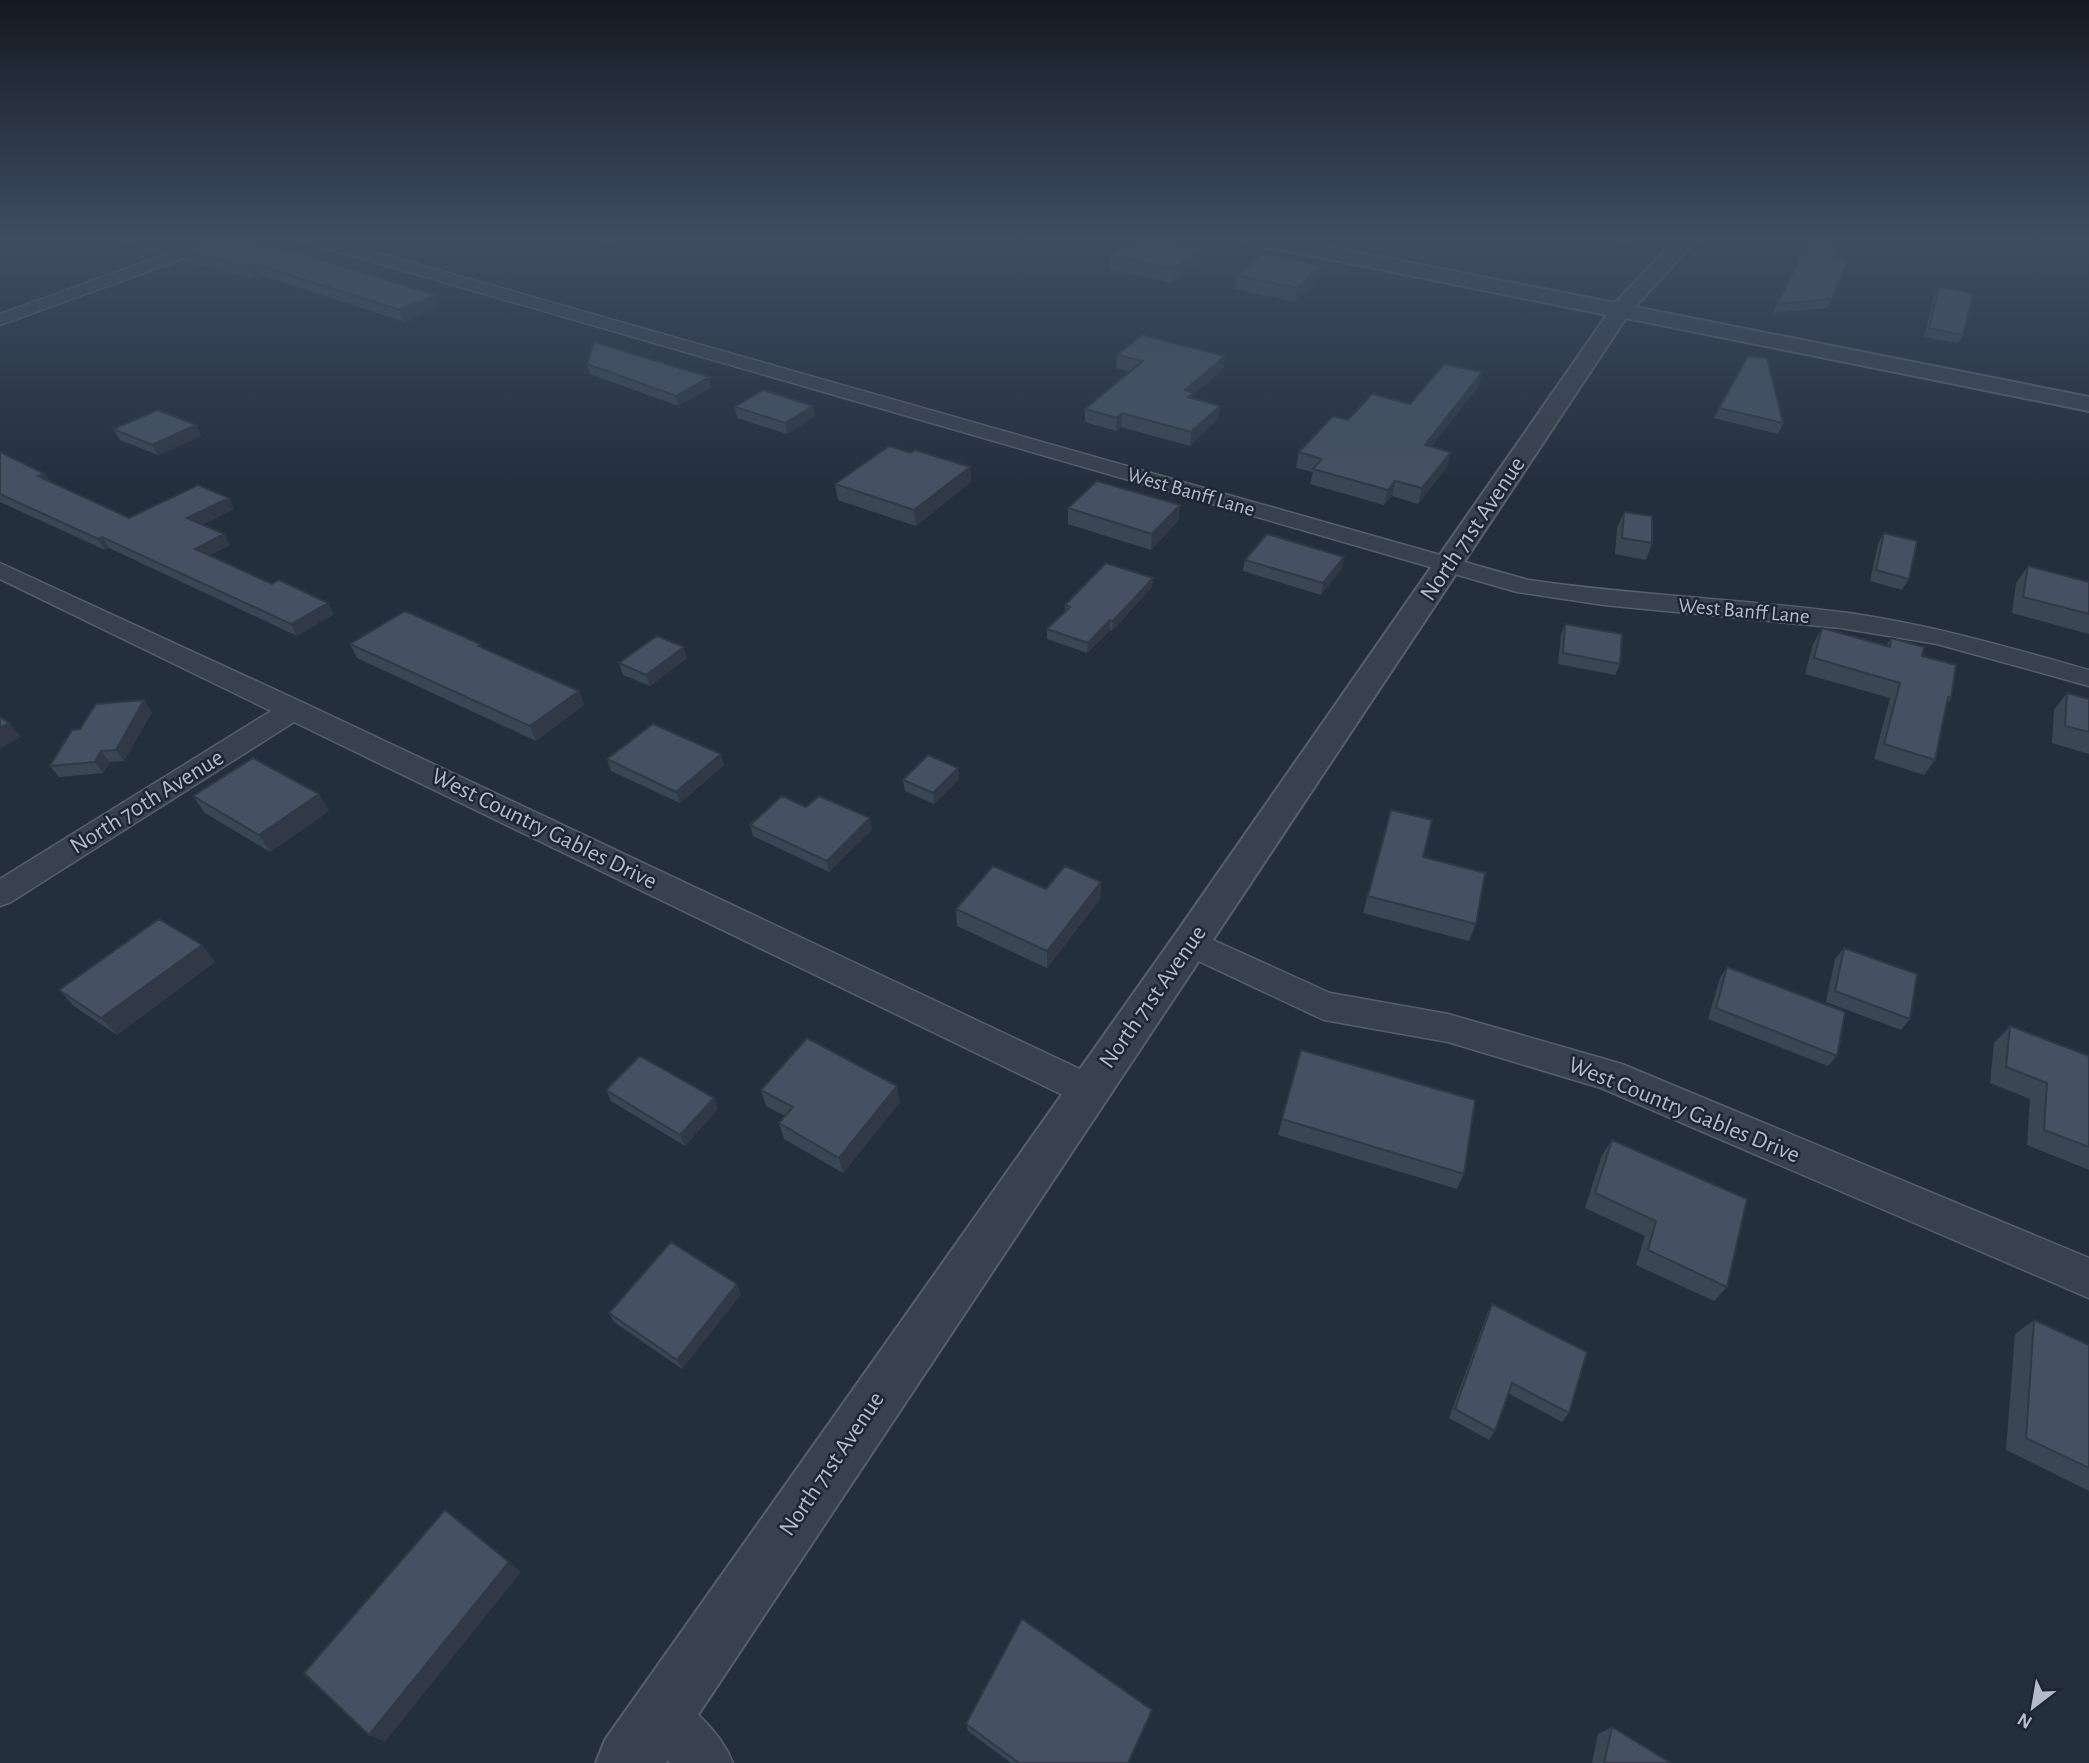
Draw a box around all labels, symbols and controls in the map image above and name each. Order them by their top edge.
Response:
street label: North 71st Avenue [1416,453,1530,605]
street label: West Banff Lane [1125,464,1257,520]
street label: West Banff Lane [1677,595,1811,627]
street label: North 70th Avenue [66,745,228,859]
street label: West Country Gables Drive [428,764,660,894]
street label: North 71st Avenue [1095,921,1211,1073]
street label: West Country Gables Drive [1565,1053,1803,1167]
street label: North 71st Avenue [775,1388,889,1540]
north arrow [1998,1672,2068,1742]
text: N [2014,1709,2036,1732]

